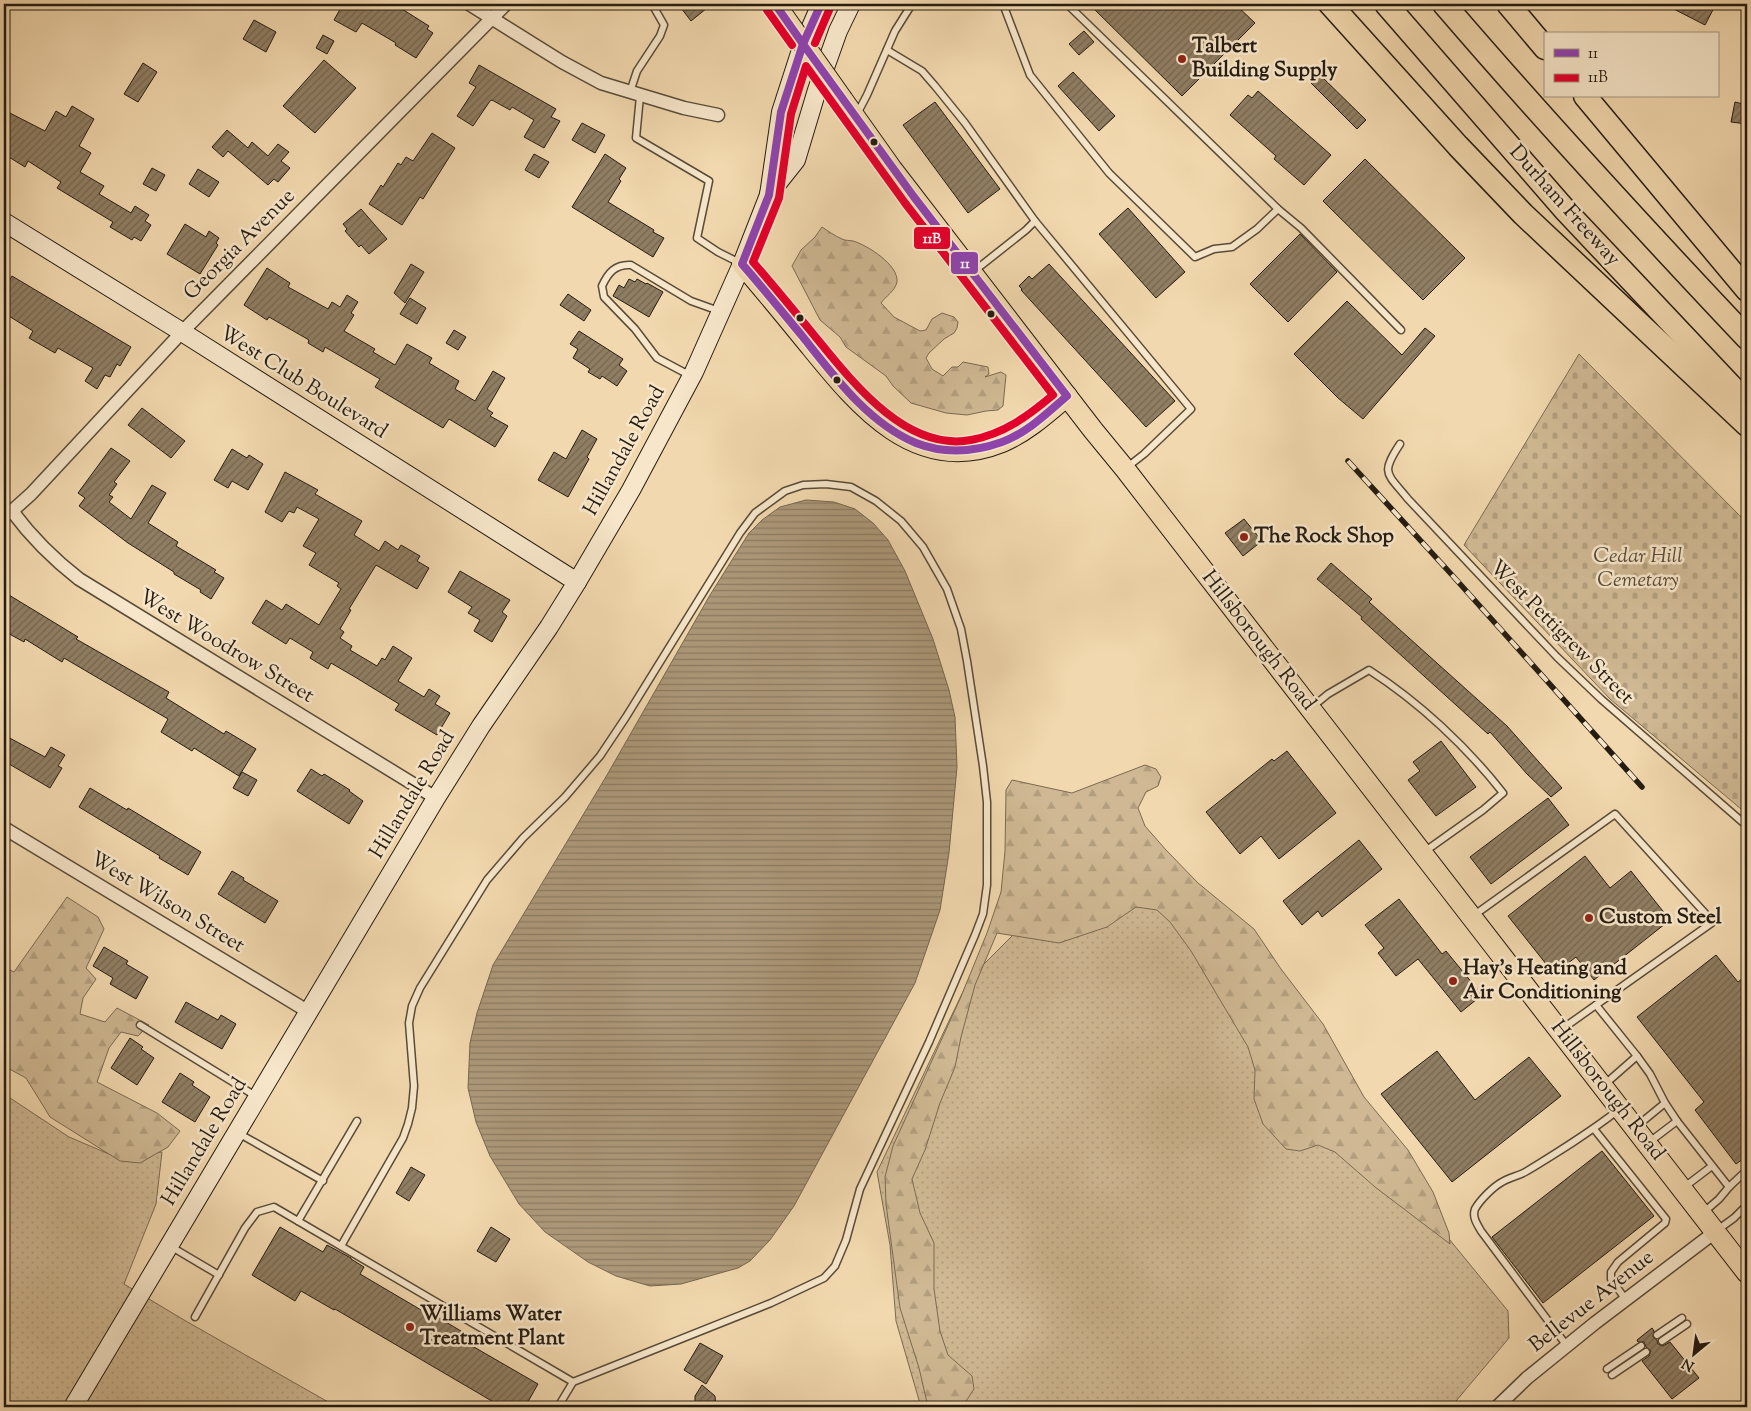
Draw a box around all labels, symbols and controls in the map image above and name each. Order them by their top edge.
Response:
place label: Talbert Building Supply [1192,32,1338,86]
legend [1544,32,1718,98]
text: 11 [1588,44,1598,65]
marker: Talbert Building Supply [1176,53,1188,65]
text: 11B [1588,68,1608,89]
unlabelled marker [869,137,879,147]
street label: Durham Freeway [1501,139,1627,274]
street label: Georgia Avenue [177,182,303,308]
line badge: 11B [913,226,951,250]
text: 11B [923,230,941,250]
line badge: 11 [950,251,979,275]
text: 11 [960,255,970,275]
unlabelled marker [986,309,996,319]
unlabelled marker [795,313,805,323]
street label: West Club Boulevard [213,319,393,447]
unlabelled marker [832,375,842,385]
street label: Hillandale Road [577,380,673,522]
place label: The Rock Shop [1254,522,1394,552]
marker: The Rock Shop [1238,531,1250,543]
park label: Cedar Hill Cemetary [1593,542,1683,596]
street label: West Pettigrew Street [1482,554,1640,712]
street label: Hillsborough Road [1194,564,1323,718]
street label: West Woodrow Street [133,583,319,711]
street label: Hillandale Road [363,725,463,865]
street label: West Wilson Street [84,845,250,961]
place label: Custom Steel [1599,903,1722,933]
marker: Custom Steel [1583,912,1595,924]
place label: Hay’s Heating and Air Conditioning [1463,954,1627,1008]
marker: Hay’s Heating and Air Conditioning [1447,975,1459,987]
street label: Hillsborough Road [1543,1014,1672,1168]
street label: Hillandale Road [155,1072,255,1212]
street label: Bellevue Avenue [1523,1244,1661,1360]
place label: Williams Water Treatment Plant [420,1300,566,1354]
marker: Williams Water Treatment Plant [404,1321,416,1333]
north arrow [1668,1328,1718,1378]
text: N [1679,1352,1698,1375]

